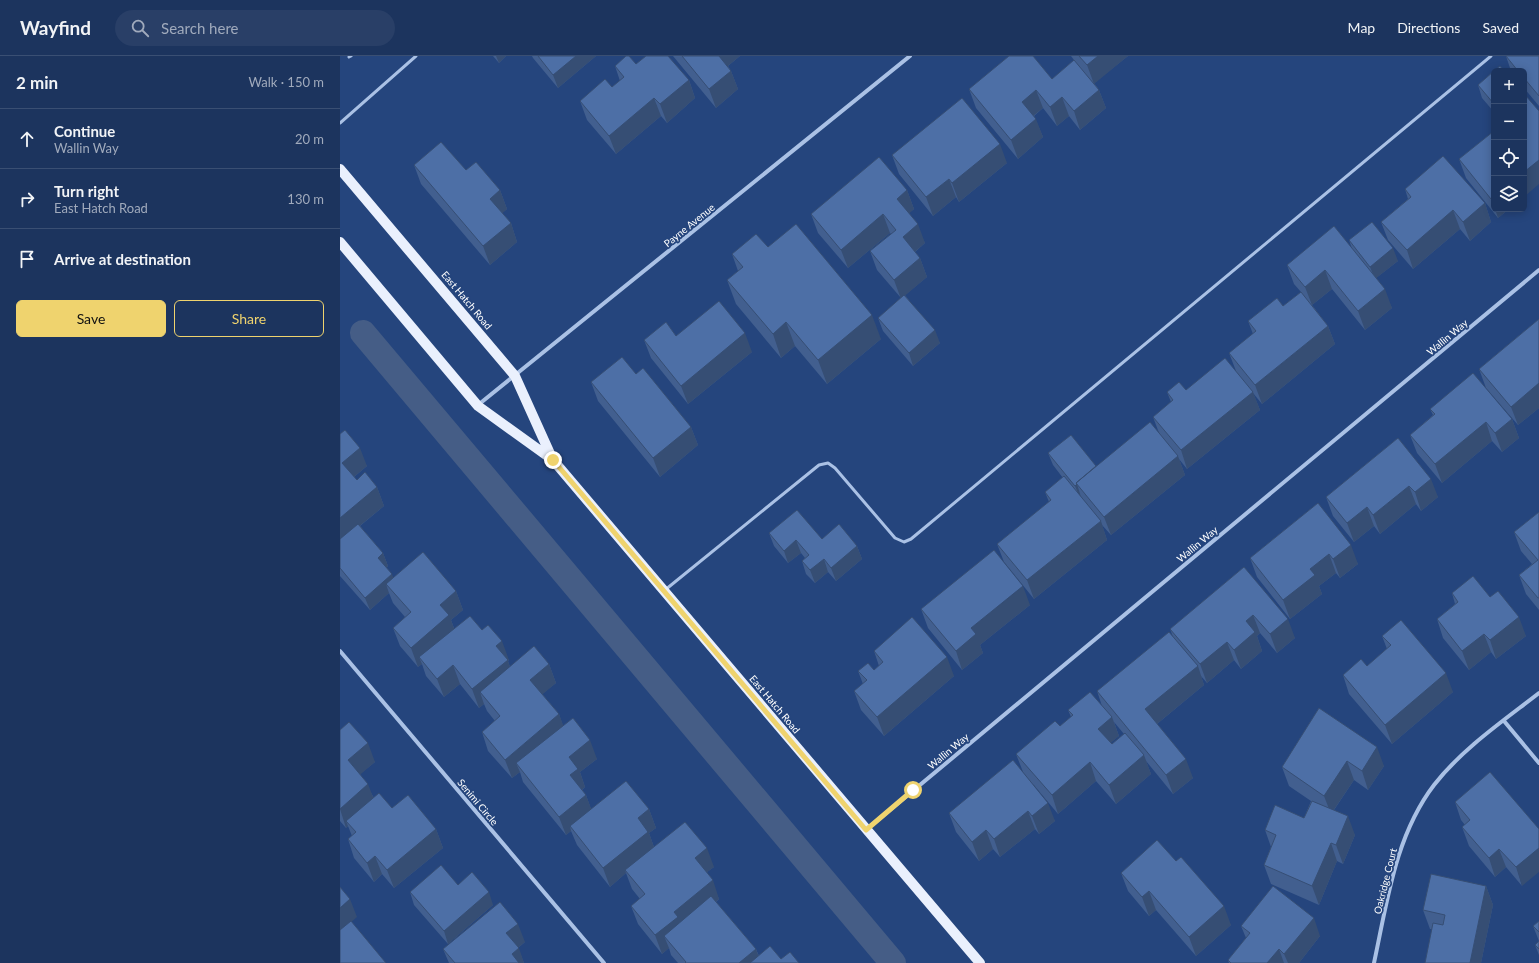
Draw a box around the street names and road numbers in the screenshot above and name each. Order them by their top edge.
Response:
street label: Payne Avenue [661,201,717,249]
street label: East Hatch Road [439,268,495,332]
street label: Wallin Way [1424,316,1471,358]
street label: Wallin Way [1174,523,1221,565]
street label: East Hatch Road [747,672,803,736]
street label: Wallin Way [925,730,972,772]
street label: Senimi Circle [455,776,501,828]
street label: Oakridge Court [1371,846,1399,915]

